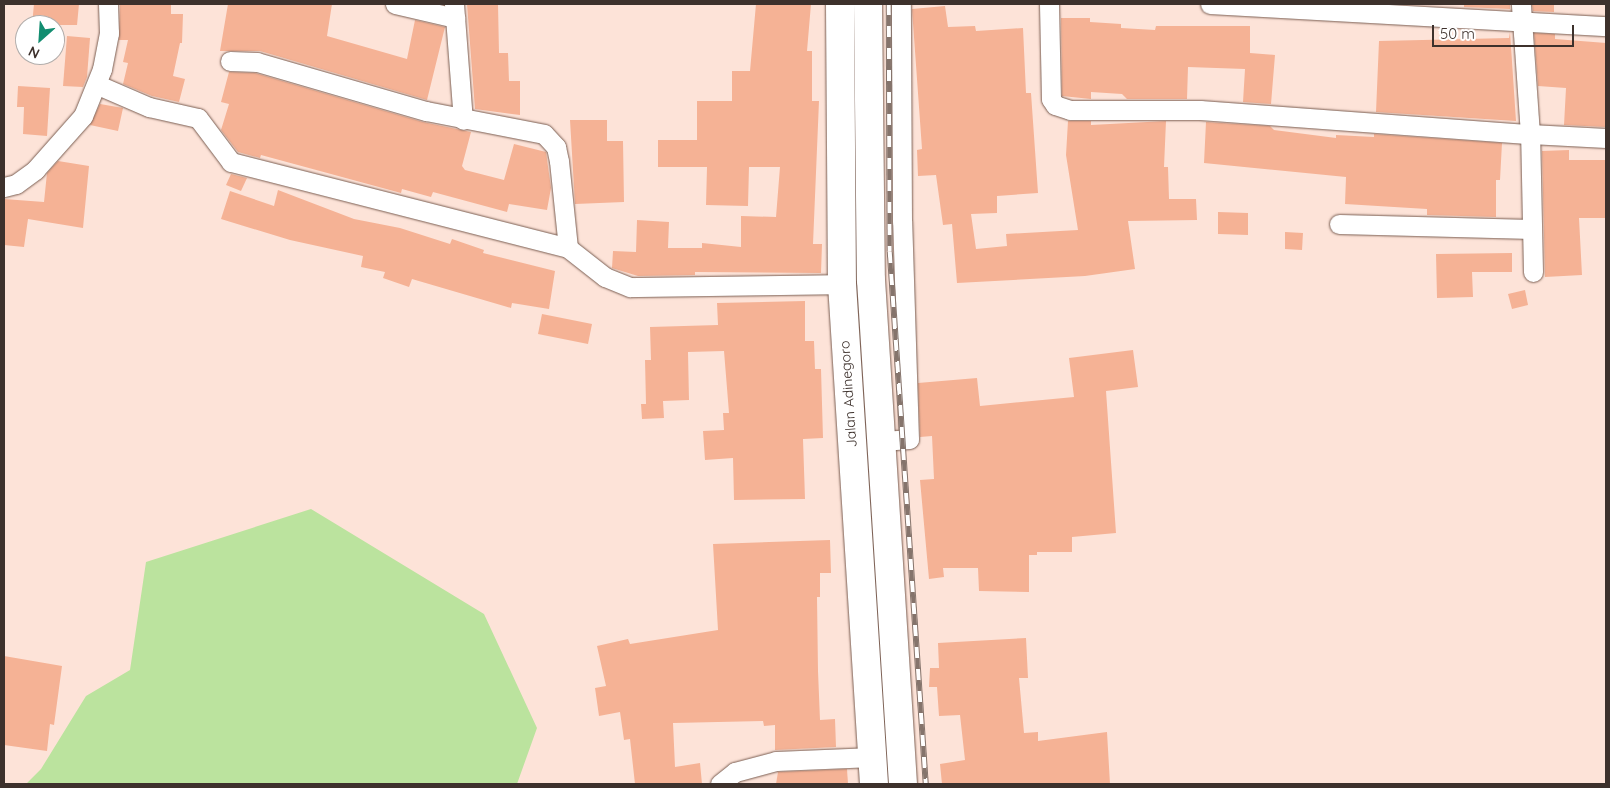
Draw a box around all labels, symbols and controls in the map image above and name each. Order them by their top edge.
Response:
north arrow [15,15,65,65]
scale bar [1435,15,1578,47]
text: 50 m [1440,24,1475,43]
text: N [25,42,42,63]
street label: Jalan Adinegoro [836,340,860,448]

